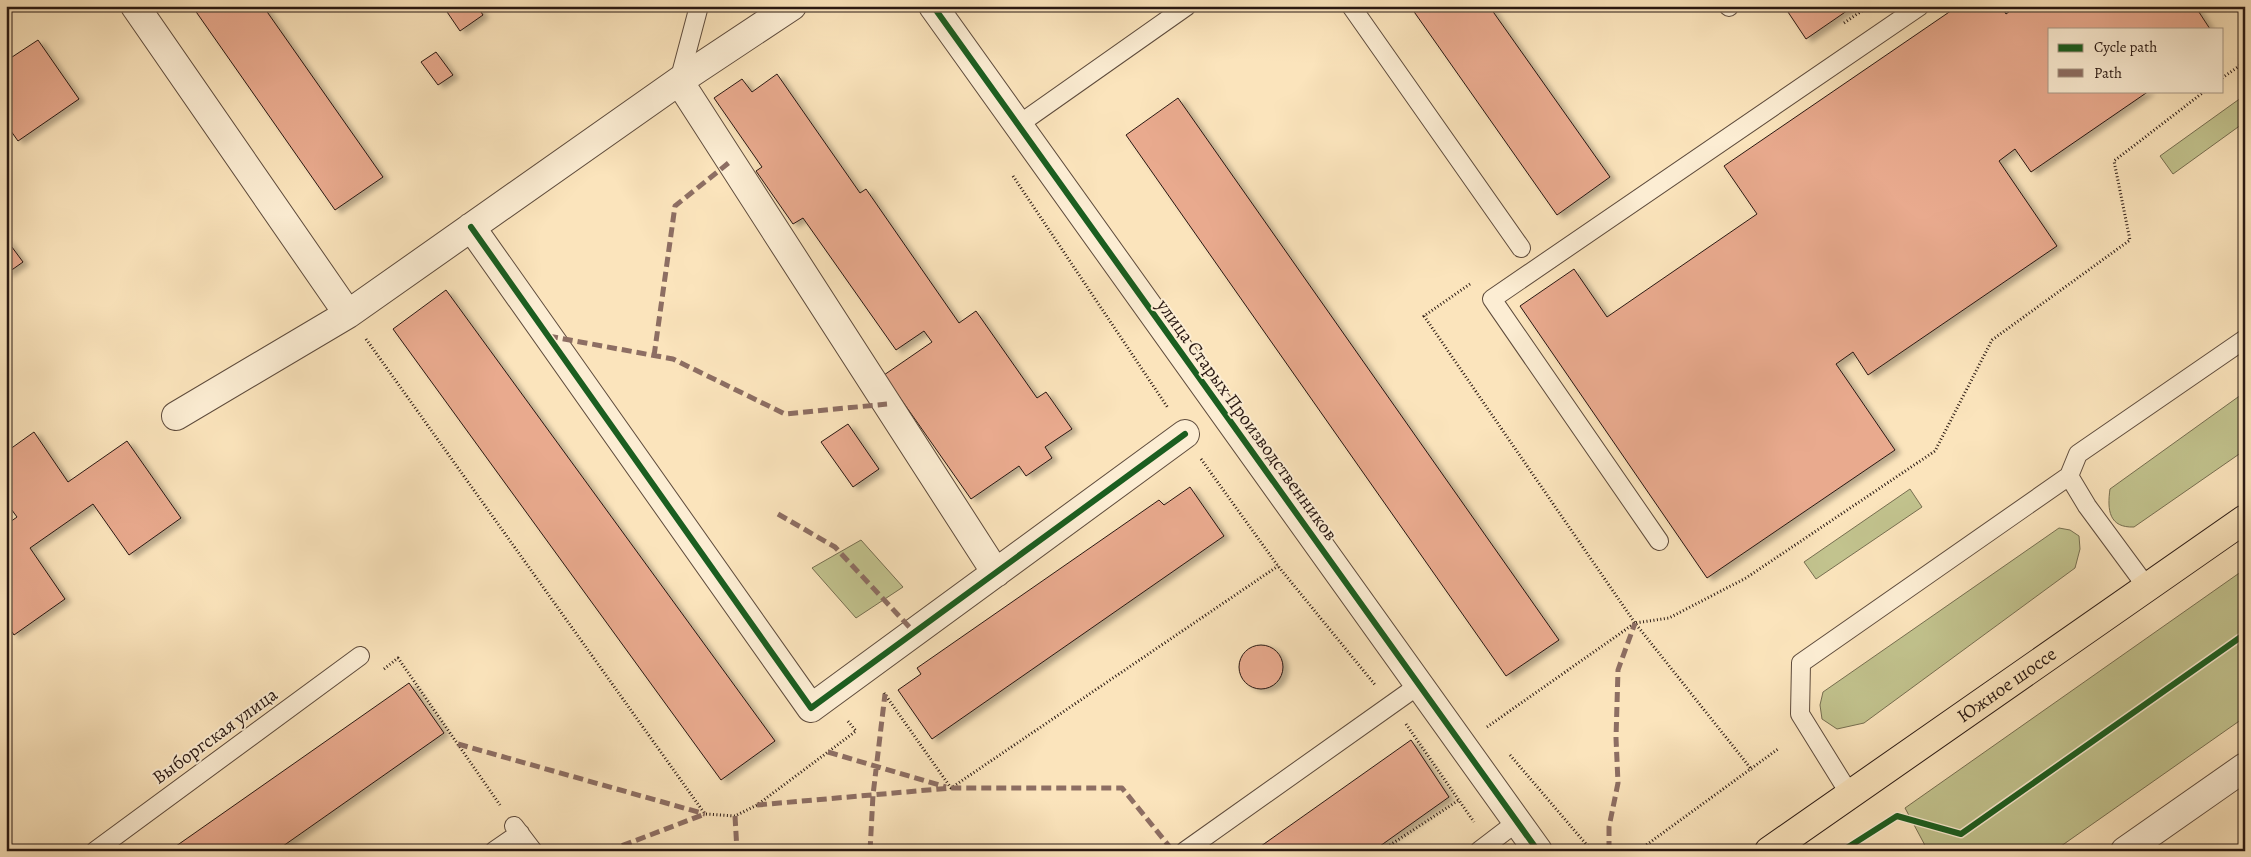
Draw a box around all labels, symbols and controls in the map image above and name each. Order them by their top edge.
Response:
legend [2048,28,2224,92]
text: Cycle path [2094,37,2157,57]
text: Path [2094,63,2122,83]
street label: улица Старых Производственников [1150,293,1344,546]
street label: Южное шоссе [1952,641,2062,729]
street label: Выборгская улица [147,681,283,790]

